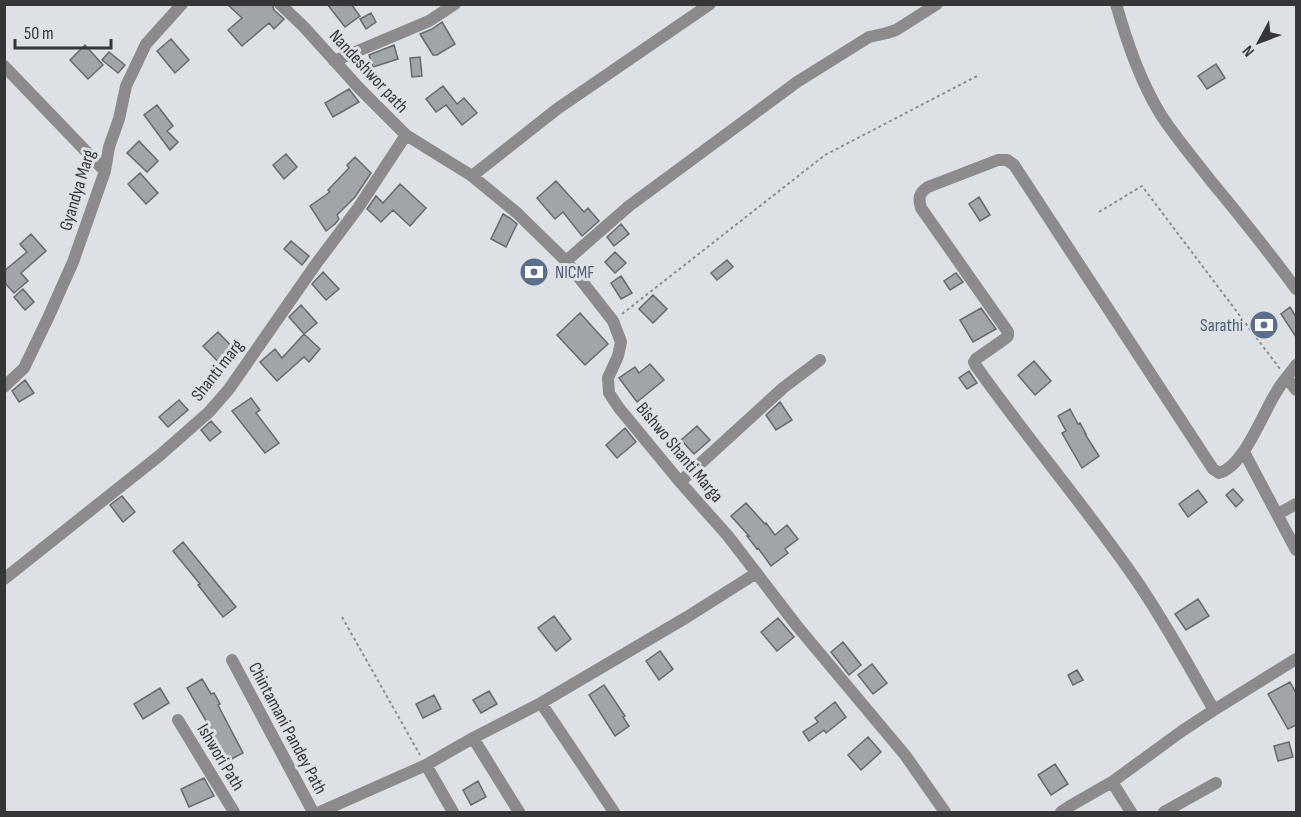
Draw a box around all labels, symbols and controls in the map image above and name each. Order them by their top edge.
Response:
scale bar [15,12,111,50]
north arrow [1229,12,1289,72]
text: 50 m [24,23,54,44]
street label: Nandeshwor path [325,25,412,117]
text: N [1239,41,1259,60]
street label: Gyandya Marg [55,147,100,233]
bank icon: NICMF [518,256,550,288]
place label: NICMF [555,262,594,283]
bank icon: Sarathi [1248,309,1280,341]
place label: Sarathi [1200,315,1243,336]
street label: Shanti marg [187,335,248,405]
street label: Bishwo Shanti Marga [632,398,728,507]
street label: Chintamani Pandey Path [244,659,331,798]
street label: Ishwori Path [192,720,249,794]

